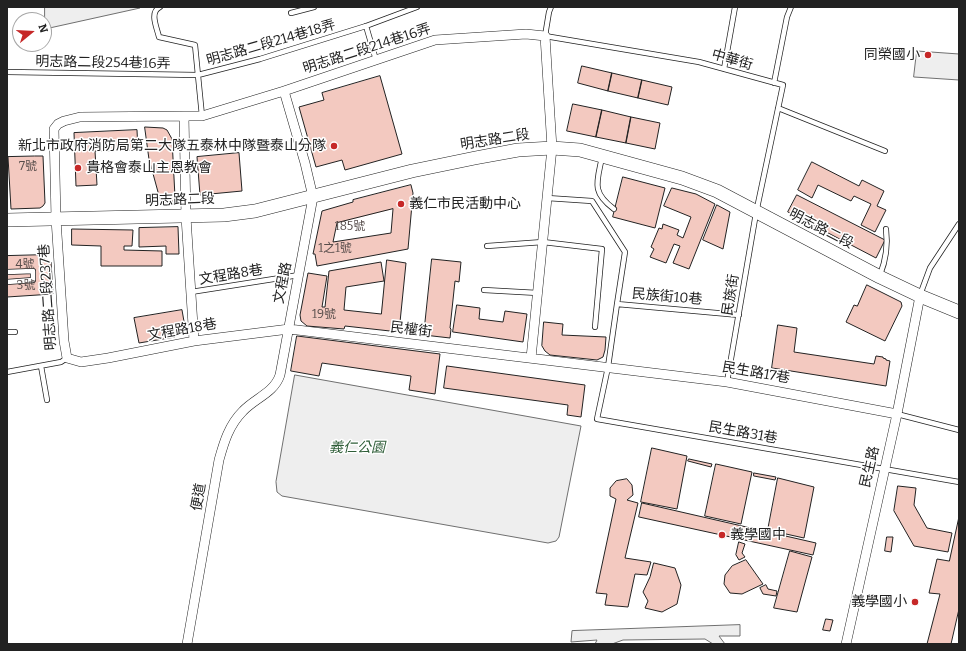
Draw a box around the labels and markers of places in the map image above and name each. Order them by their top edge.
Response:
place label: 同榮國小 [864,47,920,63]
marker: 同榮國小 [923,50,933,60]
place label: 新北市政府消防局第二大隊五泰林中隊暨泰山分隊 [18,138,326,154]
marker: 新北市政府消防局第二大隊五泰林中隊暨泰山分隊 [329,141,339,151]
place label: 貴格會泰山主恩教會 [86,160,212,176]
marker: 貴格會泰山主恩教會 [73,163,83,173]
place label: 義仁市民活動中心 [409,196,521,212]
marker: 義仁市民活動中心 [396,199,406,209]
place label: 義學國中 [730,527,786,543]
marker: 義學國中 [717,530,727,540]
place label: 義學國小 [851,594,907,610]
marker: 義學國小 [910,597,920,607]

